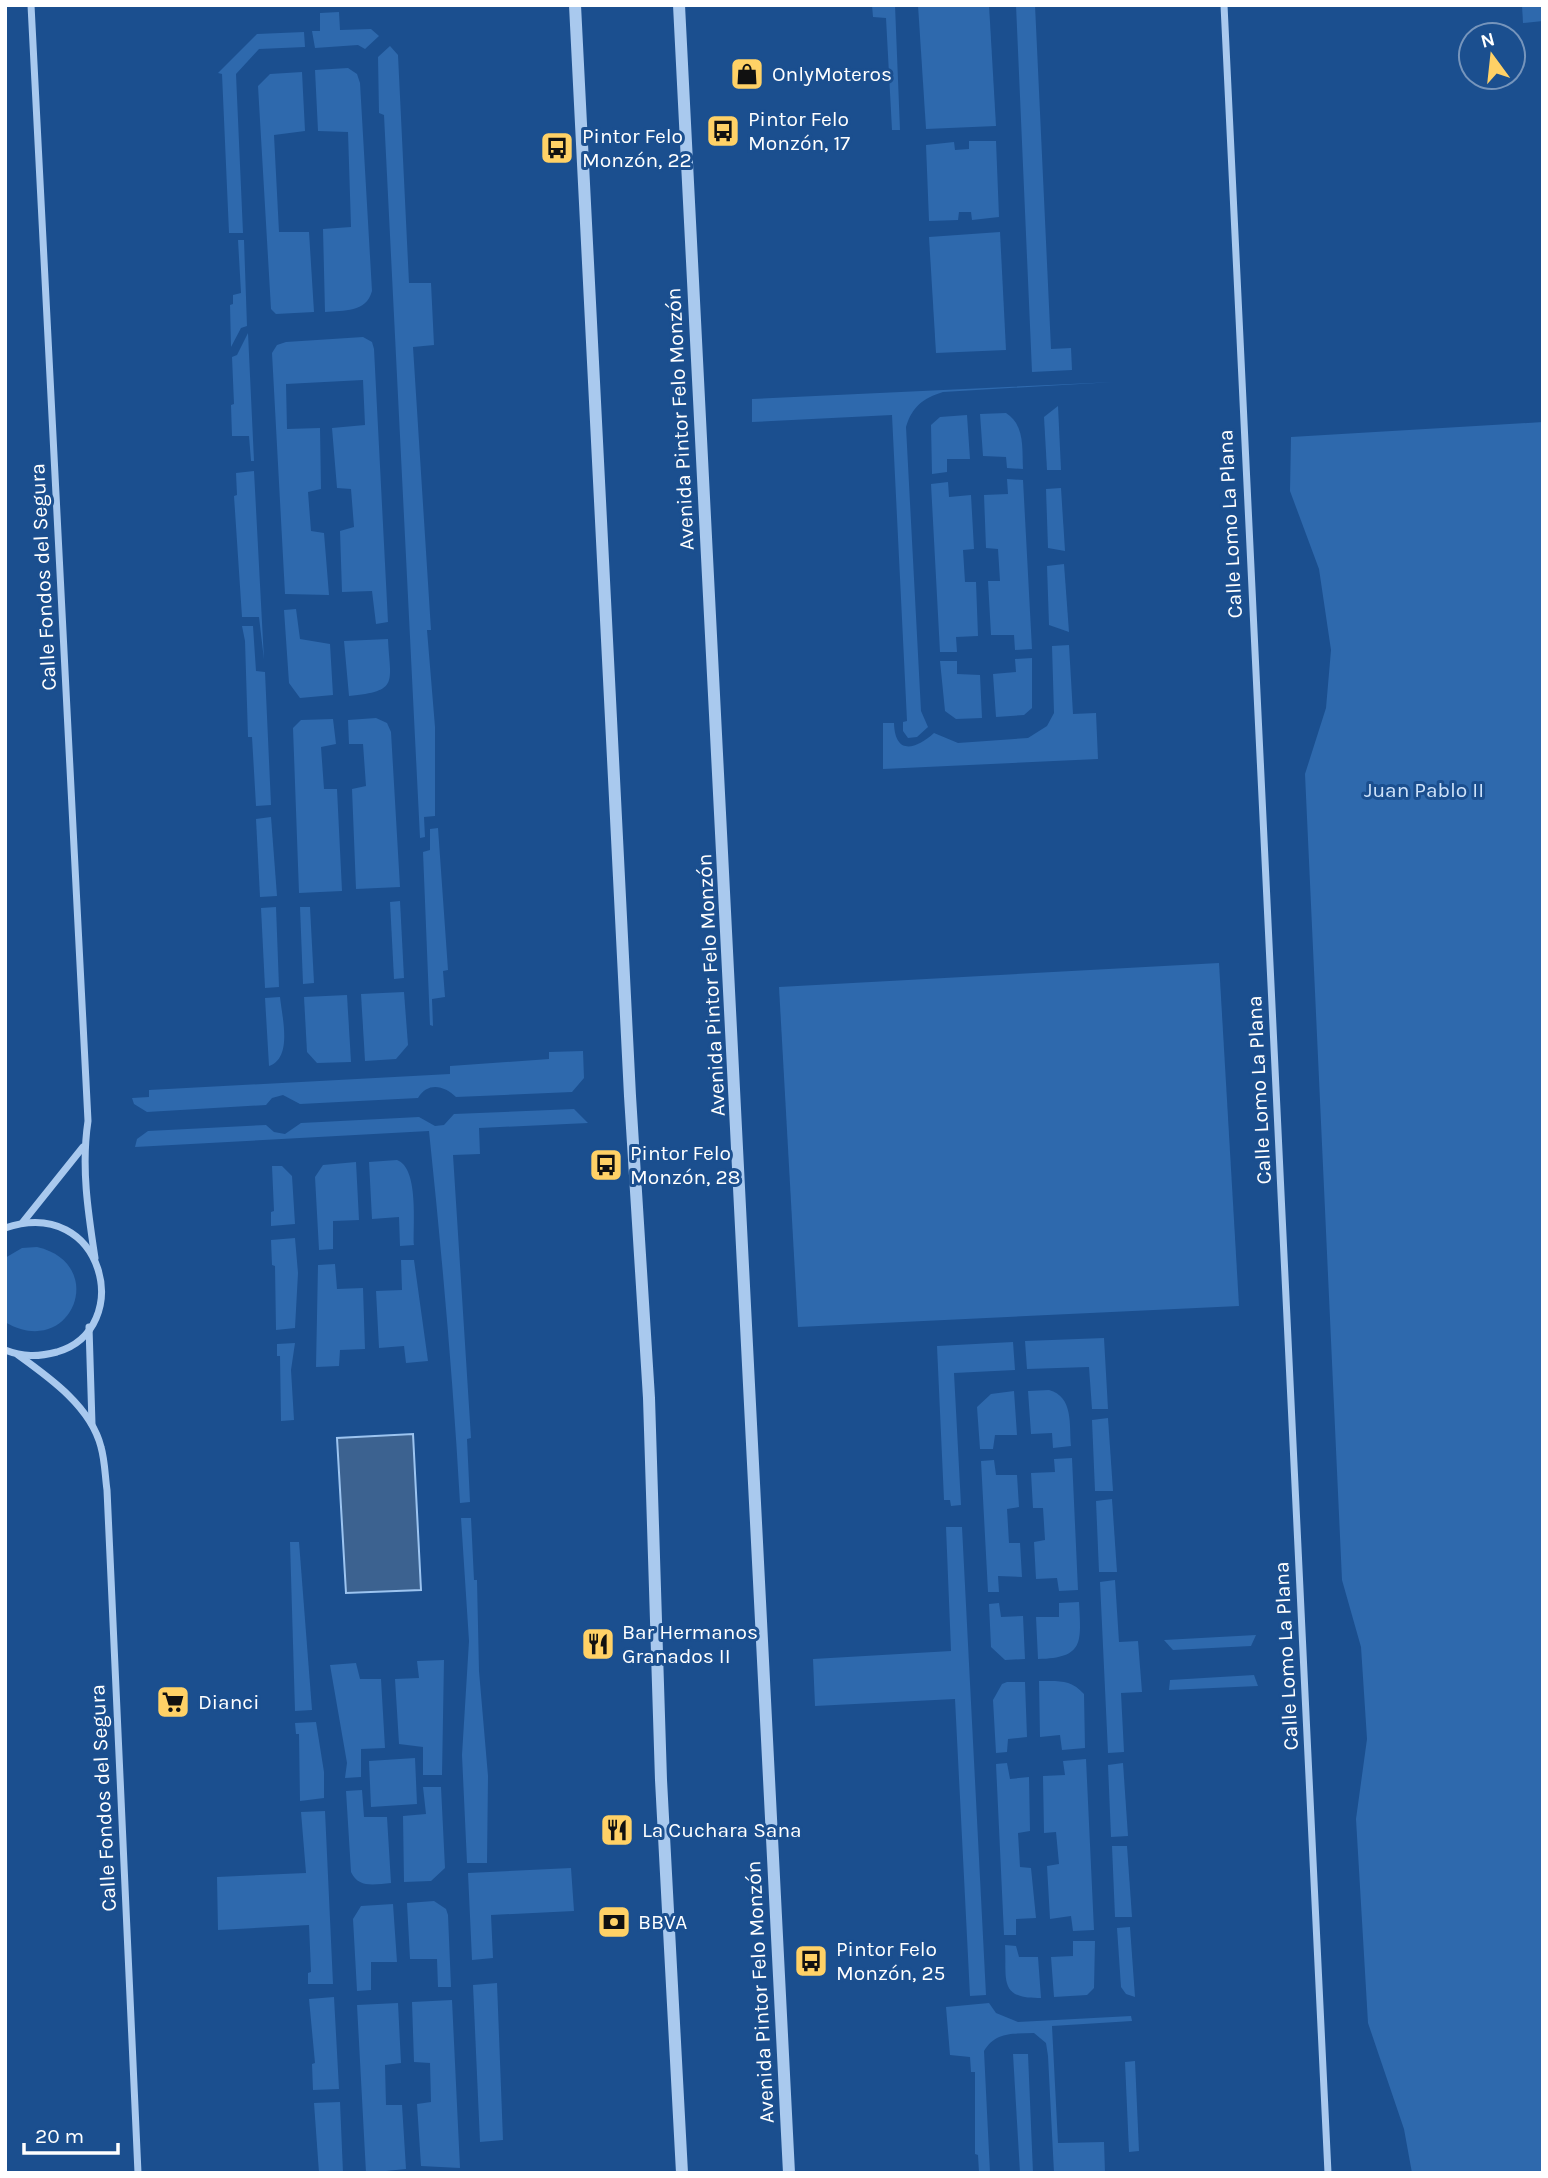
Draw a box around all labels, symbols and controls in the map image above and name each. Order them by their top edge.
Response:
north arrow [1457,21,1527,91]
text: N [1478,28,1497,53]
shop icon: OnlyMoteros [728,55,766,93]
place label: OnlyMoteros [772,62,892,86]
place label: Pintor Felo Monzón, 17 [748,107,850,155]
bus stop icon: Pintor Felo Monzón, 17 [704,112,742,150]
place label: Pintor Felo Monzón, 22 [582,124,692,172]
bus stop icon: Pintor Felo Monzón, 22 [538,129,576,167]
street label: Avenida Pintor Felo Monzón [661,287,699,551]
street label: Calle Lomo La Plana [1213,429,1247,619]
street label: Calle Fondos del Segura [25,463,61,691]
park label: Juan Pablo II [1364,778,1484,802]
street label: Avenida Pintor Felo Monzón [692,853,730,1117]
street label: Calle Lomo La Plana [1242,995,1276,1185]
place label: Pintor Felo Monzón, 28 [630,1141,741,1189]
bus stop icon: Pintor Felo Monzón, 28 [587,1146,625,1184]
street label: Calle Lomo La Plana [1269,1561,1303,1751]
place label: Bar Hermanos Granados II [622,1620,758,1668]
restaurant icon: Bar Hermanos Granados II [579,1625,617,1663]
supermarket icon: Dianci [154,1683,192,1721]
street label: Calle Fondos del Segura [85,1684,121,1912]
place label: Dianci [198,1690,259,1714]
restaurant icon: La Cuchara Sana [598,1811,636,1849]
place label: La Cuchara Sana [642,1818,802,1842]
street label: Avenida Pintor Felo Monzón [741,1860,779,2124]
bank icon: BBVA [595,1903,633,1941]
place label: BBVA [638,1910,687,1934]
place label: Pintor Felo Monzón, 25 [836,1937,945,1985]
bus stop icon: Pintor Felo Monzón, 25 [792,1942,830,1980]
scale bar [24,2112,119,2156]
text: 20 m [35,2124,84,2148]

